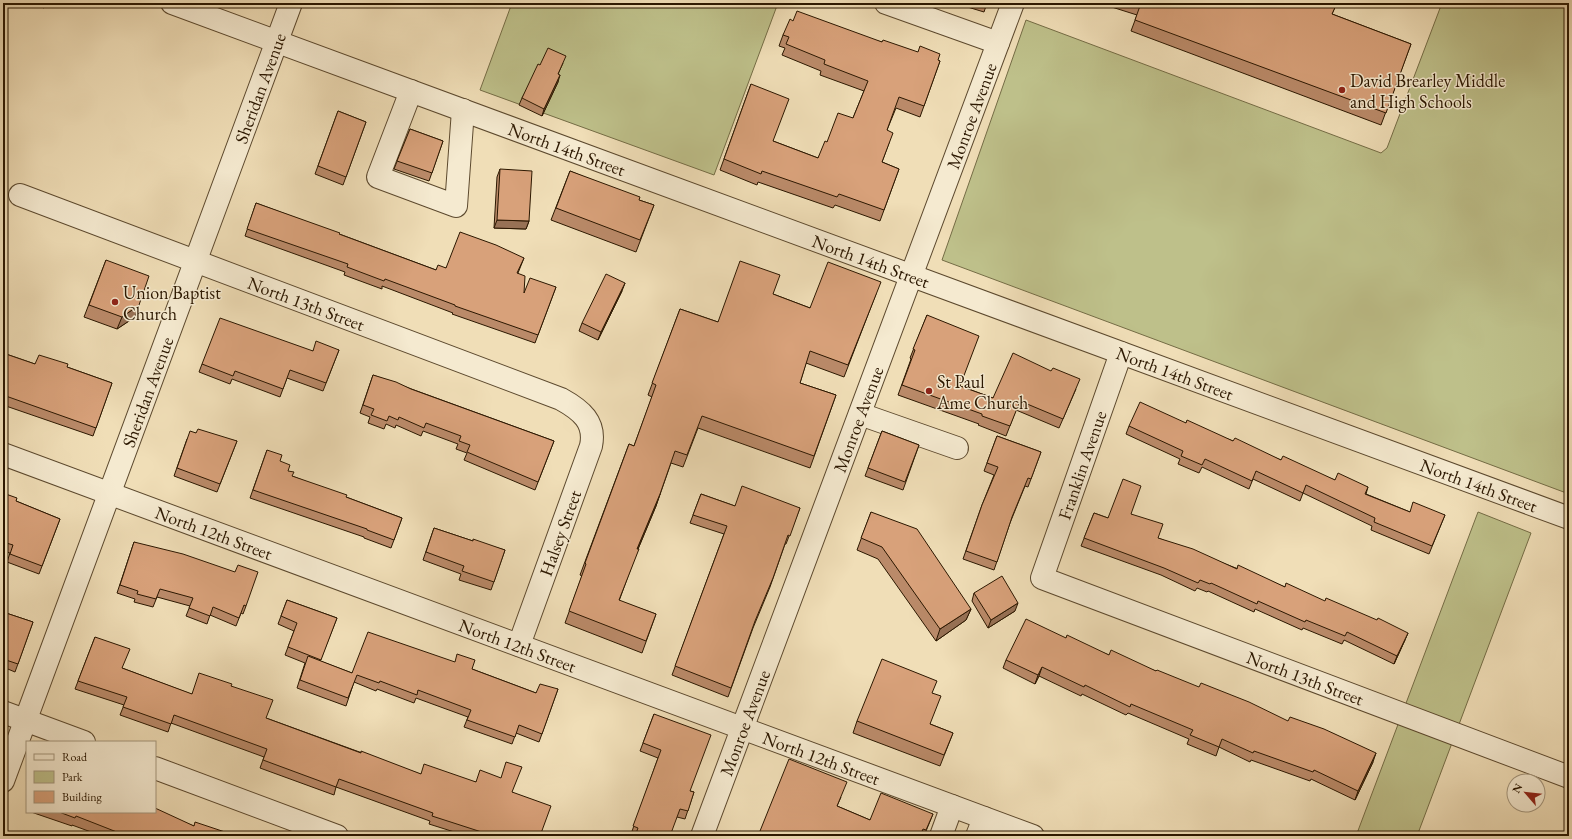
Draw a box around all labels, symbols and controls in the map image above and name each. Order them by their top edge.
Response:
street label: Sheridan Avenue [229,29,291,146]
street label: Monroe Avenue [941,59,1001,172]
place label: David Brearley Middle and High Schools [1350,69,1505,113]
marker: David Brearley Middle and High Schools [1337,85,1347,95]
street label: North 14th Street [505,117,629,181]
street label: North 14th Street [809,229,933,293]
street label: North 13th Street [245,270,368,336]
place label: Union Baptist Church [123,281,221,325]
marker: Union Baptist Church [110,297,120,307]
street label: Sheridan Avenue [116,333,178,450]
street label: North 14th Street [1113,341,1237,405]
street label: Monroe Avenue [827,363,888,475]
place label: St Paul Ame Church [936,370,1028,414]
marker: St Paul Ame Church [924,386,934,396]
street label: Franklin Avenue [1053,407,1111,523]
street label: North 14th Street [1417,453,1541,517]
street label: Halsey Street [534,486,586,579]
street label: North 12th Street [152,500,276,565]
street label: North 12th Street [456,613,580,677]
street label: North 13th Street [1244,645,1367,710]
street label: Monroe Avenue [714,666,775,779]
street label: North 12th Street [760,725,884,790]
legend [26,741,156,813]
text: Road [62,749,88,765]
text: Park [62,769,83,785]
north arrow [1506,773,1546,813]
text: N [1509,781,1525,796]
text: Building [62,789,103,805]

